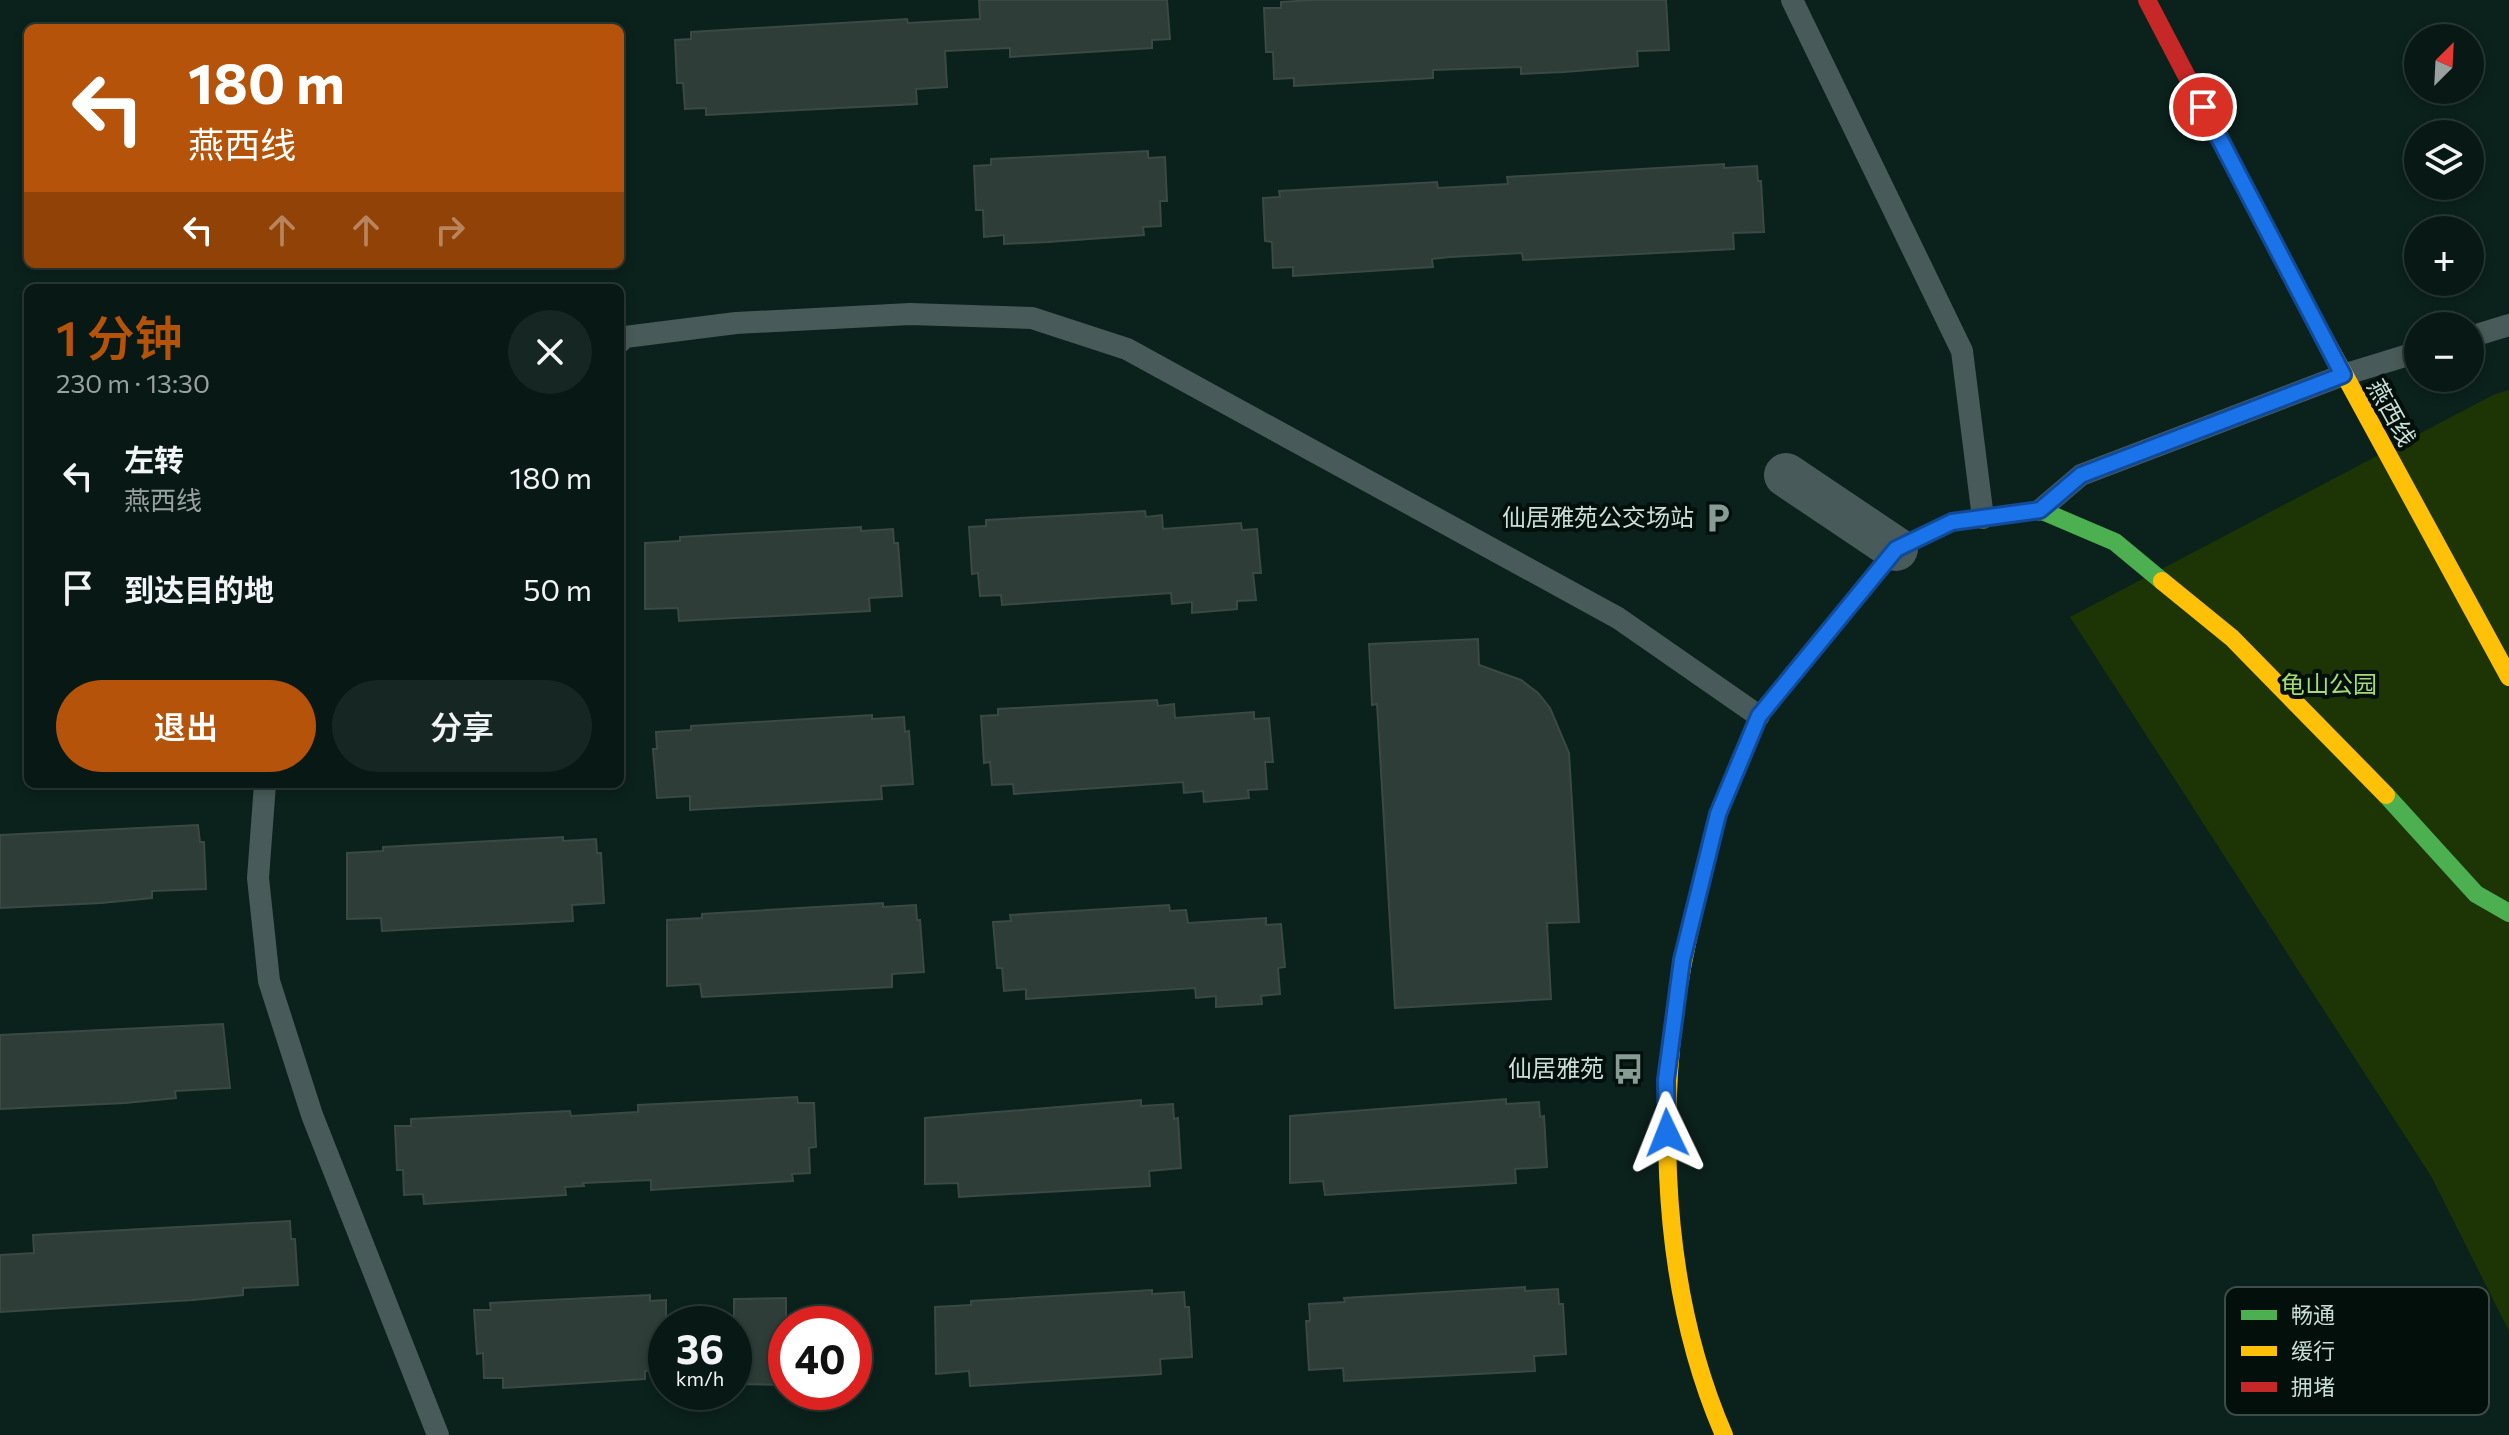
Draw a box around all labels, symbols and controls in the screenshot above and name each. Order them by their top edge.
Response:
north arrow [2404,24,2484,104]
map controls [2404,24,2484,392]
text: 180 m [188,47,345,116]
icon: left [56,56,160,160]
pin [2169,73,2237,141]
icon: arrive [2181,85,2225,129]
button: layers [2404,120,2484,200]
text: 燕西线 [188,121,296,165]
icon: left [176,208,220,252]
icon: ahead [260,208,304,252]
icon: ahead [344,208,388,252]
icon: right [428,208,472,252]
button: + [2404,216,2484,296]
text: 1 分钟 [56,307,183,366]
button: close [508,310,592,394]
button: − [2404,312,2484,392]
text: 230 m · 13:30 [56,367,210,398]
street label: 燕西线 [2362,374,2422,451]
text: 左转 [124,440,184,477]
icon: left [56,454,100,498]
text: 180 m [509,458,592,495]
text: 燕西线 [124,484,202,515]
parking icon: 仙居雅苑公交场站 [1701,501,1735,535]
place label: 仙居雅苑公交场站 [1502,502,1694,531]
icon: arrive [56,566,100,610]
text: 到达目的地 [124,570,274,607]
text: 50 m [523,570,592,607]
park label: 龟山公园 [2281,669,2377,698]
button: 退出 [56,680,316,772]
button: 分享 [332,680,592,772]
bus stop icon: 仙居雅苑 [1611,1052,1645,1086]
place label: 仙居雅苑 [1508,1053,1604,1082]
position arrow [1625,1091,1709,1175]
legend [2225,1287,2489,1415]
text: 畅通 [2291,1301,2335,1328]
speed limit sign: 40 [768,1306,872,1410]
text: 36 [676,1323,724,1372]
text: 缓行 [2291,1337,2335,1364]
text: km/h [676,1366,724,1390]
text: 拥堵 [2291,1373,2335,1400]

